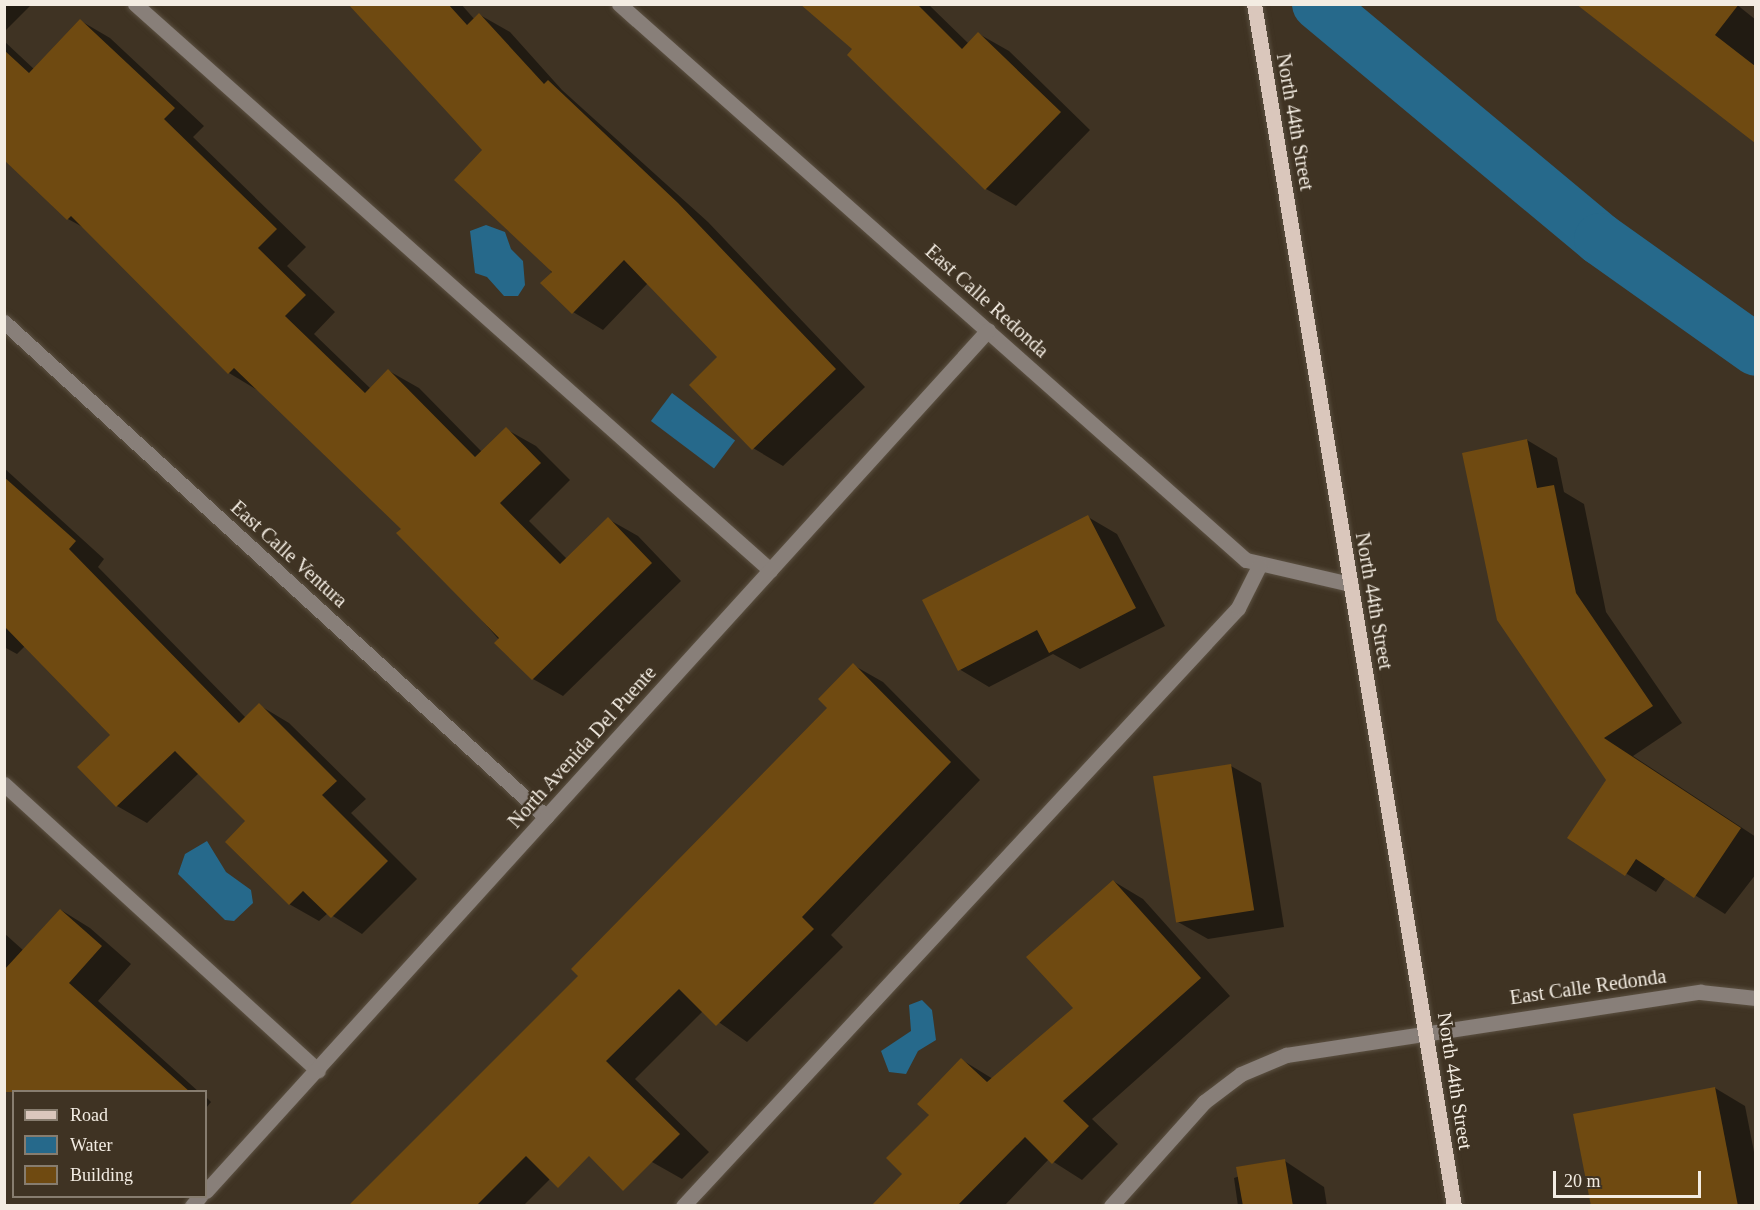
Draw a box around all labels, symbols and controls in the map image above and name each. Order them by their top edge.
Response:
street label: North 44th Street [1271,52,1319,192]
street label: East Calle Redonda [920,239,1054,363]
street label: East Calle Ventura [226,495,352,613]
street label: North 44th Street [1350,531,1398,671]
street label: North Avenida Del Puente [502,660,662,834]
street label: East Calle Redonda [1508,964,1668,1010]
street label: North 44th Street [1432,1011,1478,1151]
legend [12,1090,207,1198]
text: Road [70,1105,108,1125]
text: Water [70,1135,113,1155]
scale bar [1556,1159,1704,1197]
text: Building [70,1165,133,1185]
text: 20 m [1564,1171,1601,1191]

